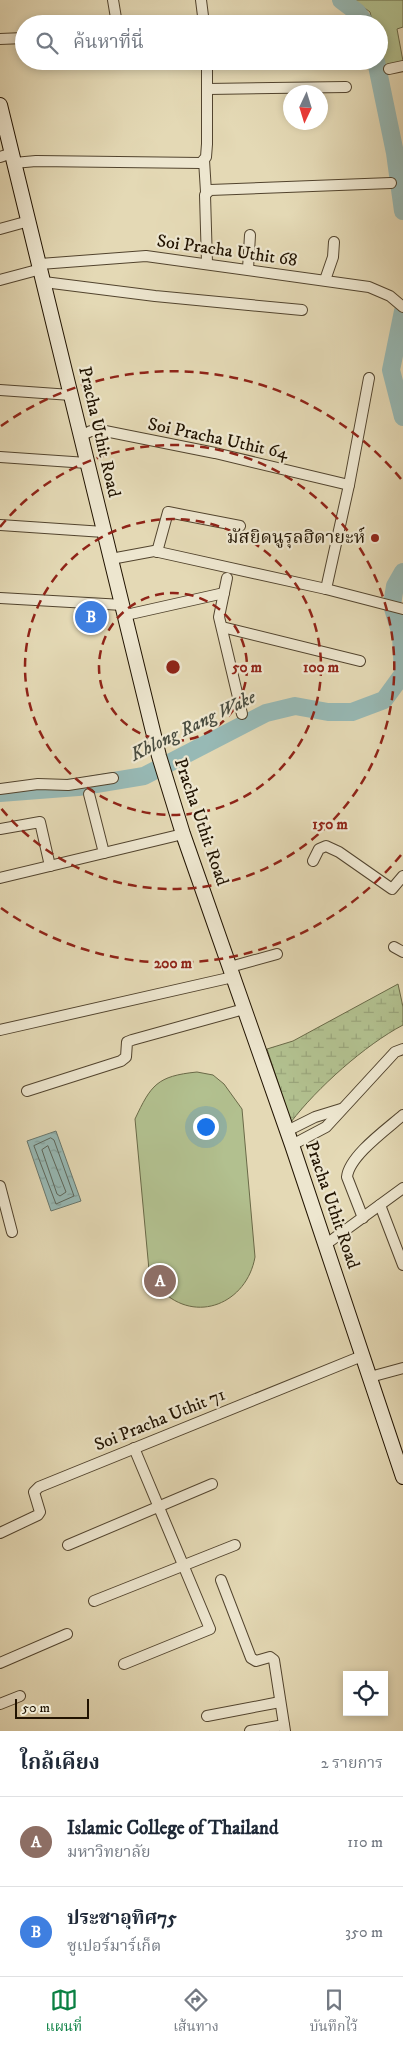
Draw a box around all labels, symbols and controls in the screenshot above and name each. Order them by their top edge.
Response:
search box [15,15,388,70]
icon: search [33,29,61,57]
text: ค้นหาที่นี่ [73,31,144,54]
north arrow [283,85,328,130]
street label: Soi Pracha Uthit 68 [155,230,299,272]
street label: Pracha Uthit Road [73,364,125,500]
street label: Soi Pracha Uthit 64 [146,413,291,465]
place label: มัสยิดนูรุลฮิดายะห์ [227,526,365,549]
marker: มัสยิดนูรุลฮิดายะห์ [369,532,381,544]
pin: B [75,598,107,636]
centre of rings [164,658,182,676]
text: 50 m [231,658,263,677]
text: 100 m [303,658,340,677]
water label: Khlong Rang Wake [126,685,260,767]
street label: Pracha Uthit Road [169,755,233,889]
text: 150 m [312,815,348,834]
text: 200 m [154,954,193,973]
your location [193,1114,219,1140]
street label: Pracha Uthit Road [300,1138,364,1272]
pin: A [144,1262,176,1300]
street label: Soi Pracha Uthit 71 [91,1384,229,1456]
map controls [343,1671,388,1716]
button: locate [343,1671,388,1716]
scale bar [15,1696,89,1719]
text: 50 m [22,1699,50,1717]
text: ใกล้เคียง [20,1750,100,1776]
text: 2 รายการ [321,1753,383,1773]
text: Islamic College of Thailand [67,1817,278,1840]
text: A [31,1832,41,1852]
text: 110 m [347,1832,383,1852]
text: มหาวิทยาลัย [67,1842,151,1862]
text: ประชาอุทิศ75 [67,1907,177,1930]
text: B [31,1922,41,1942]
text: 350 m [345,1922,383,1942]
text: ซูเปอร์มาร์เก็ต [67,1936,161,1956]
tab: แผนที่ [46,1986,82,2038]
tab: เส้นทาง [173,1986,219,2038]
tab: บันทึกไว้ [310,1986,358,2038]

